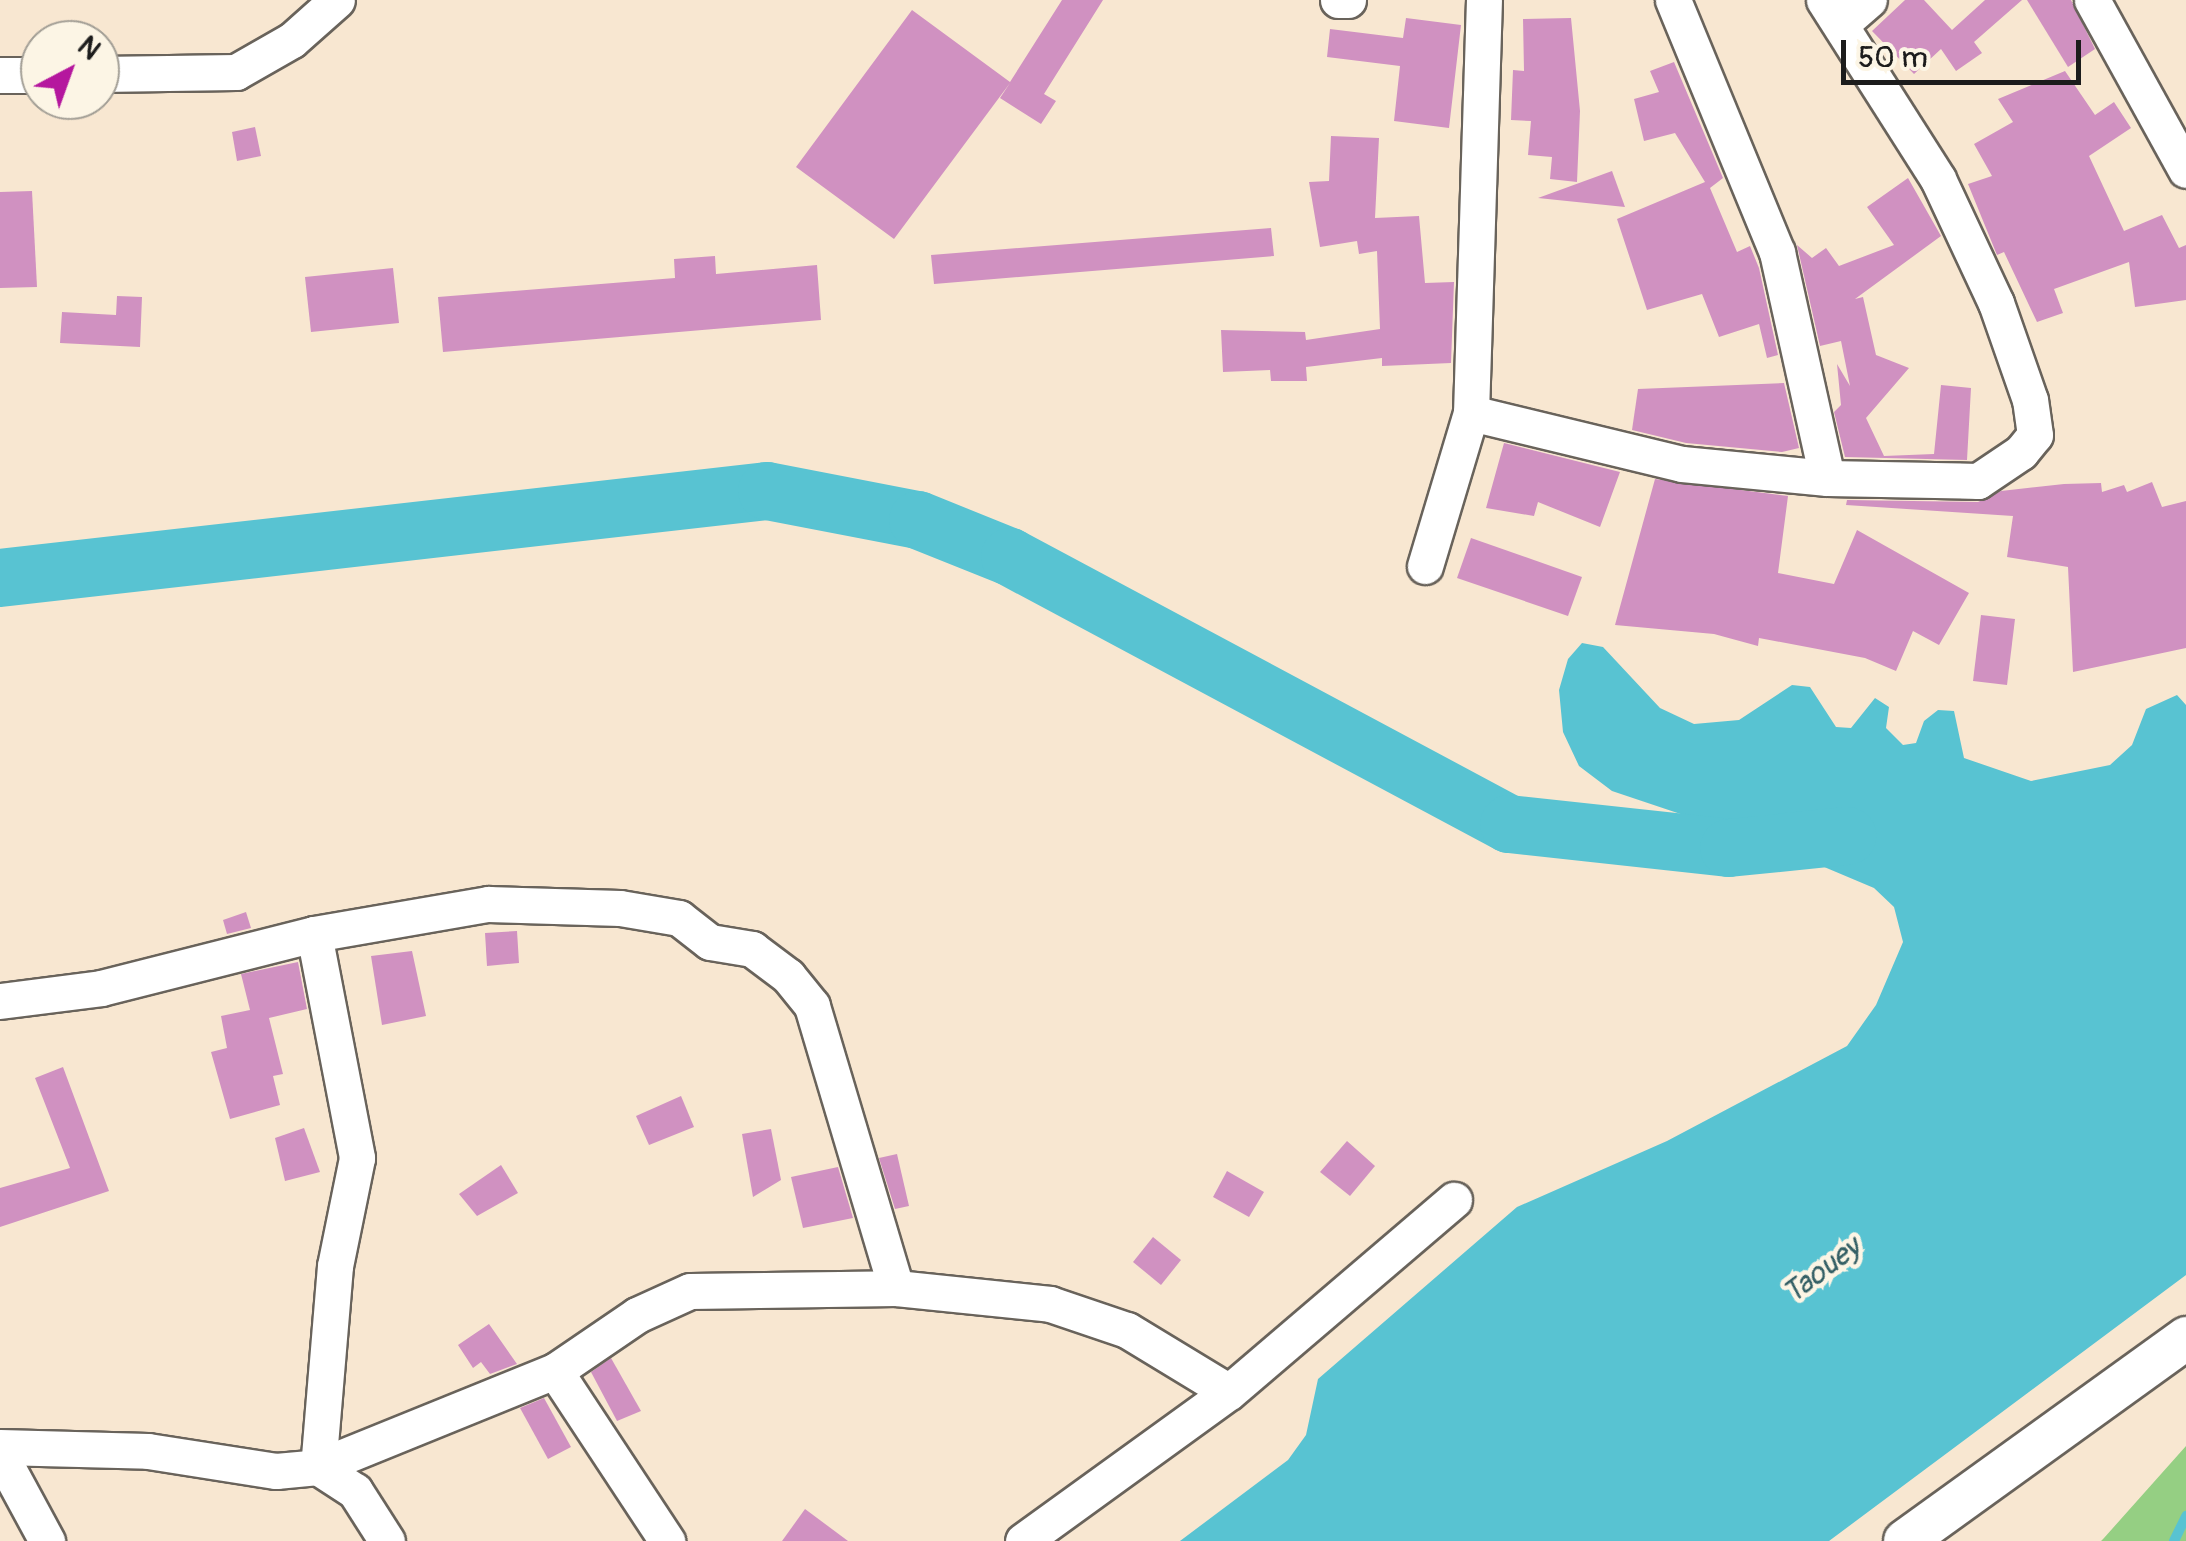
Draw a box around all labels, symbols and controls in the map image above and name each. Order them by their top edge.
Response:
north arrow [20,20,120,120]
scale bar [1846,20,2086,82]
text: N [70,29,107,68]
text: 50 m [1858,39,1928,76]
water label: Taouey [1776,1230,1868,1312]

